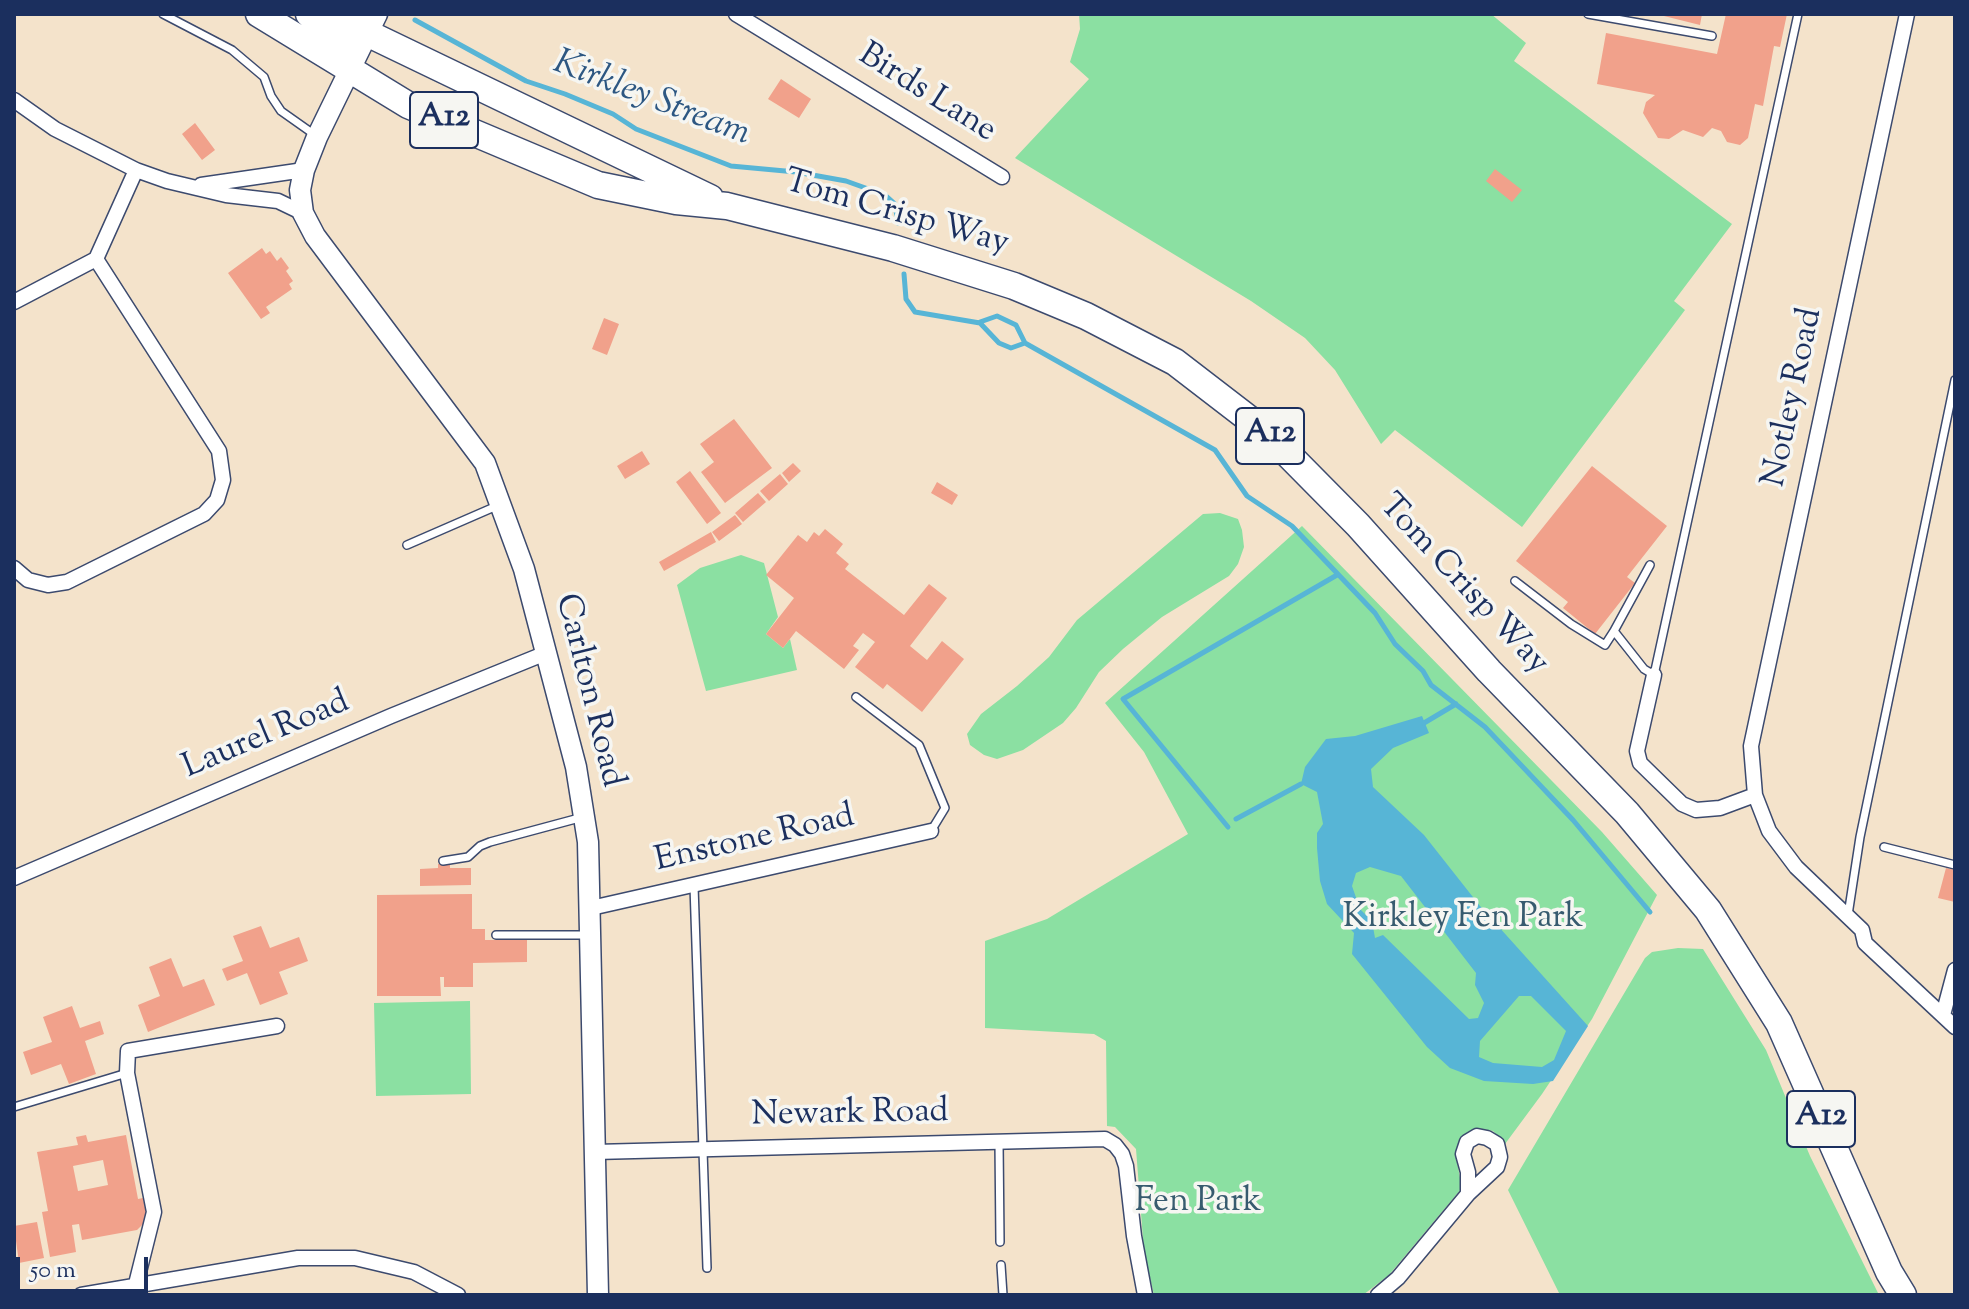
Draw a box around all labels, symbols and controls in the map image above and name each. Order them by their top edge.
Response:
street label: Birds Lane [849,37,1003,153]
water label: Kirkley Stream [546,44,756,158]
road number: A12 [410,92,478,148]
street label: Tom Crisp Way [779,163,1013,267]
street label: Notley Road [1756,305,1834,491]
road number: A12 [1236,408,1304,464]
street label: Tom Crisp Way [1368,487,1556,685]
street label: Carlton Road [543,590,631,792]
street label: Laurel Road [178,684,356,790]
street label: Enstone Road [651,798,859,884]
park label: Kirkley Fen Park [1343,900,1583,940]
road number: A12 [1787,1091,1855,1147]
street label: Newark Road [751,1094,949,1138]
park label: Fen Park [1135,1184,1261,1224]
scale bar [20,1241,152,1291]
text: 50 m [30,1254,76,1288]

